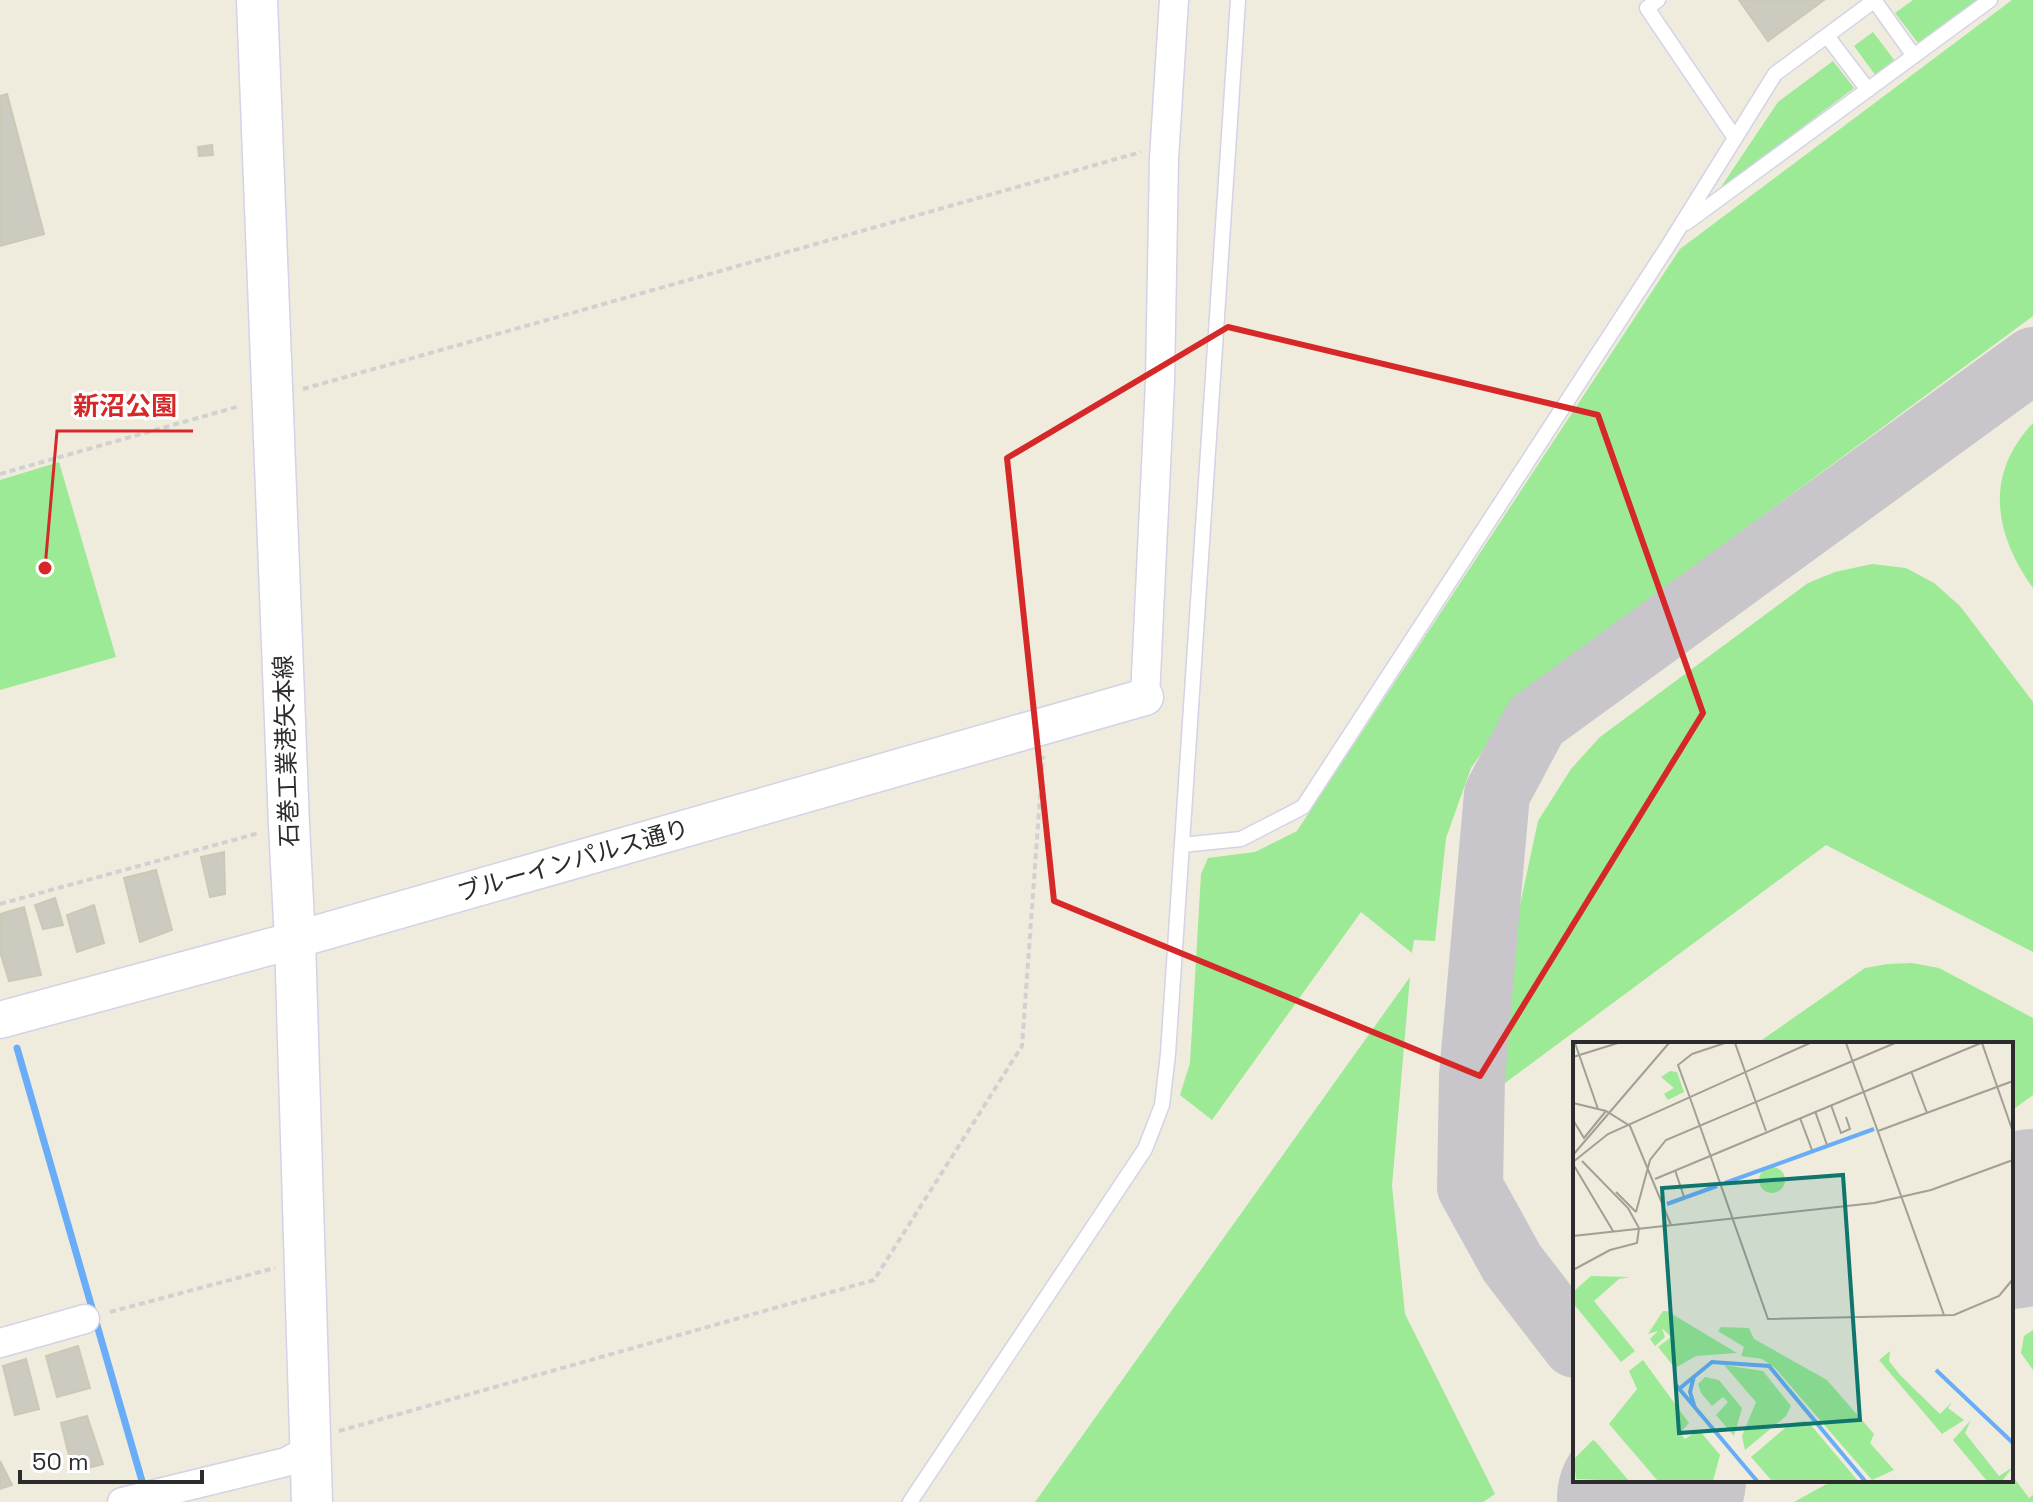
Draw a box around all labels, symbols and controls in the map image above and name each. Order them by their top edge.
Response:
callout: 新沼公園 [57,381,193,431]
text: 新沼公園 [73,389,177,423]
street label: 石巻工業港矢本線 [267,655,305,847]
street label: ブルーインパルス通り [453,812,693,908]
inset map [1573,1042,2013,1482]
scale bar [20,1434,202,1484]
text: 50 m [32,1446,89,1477]

